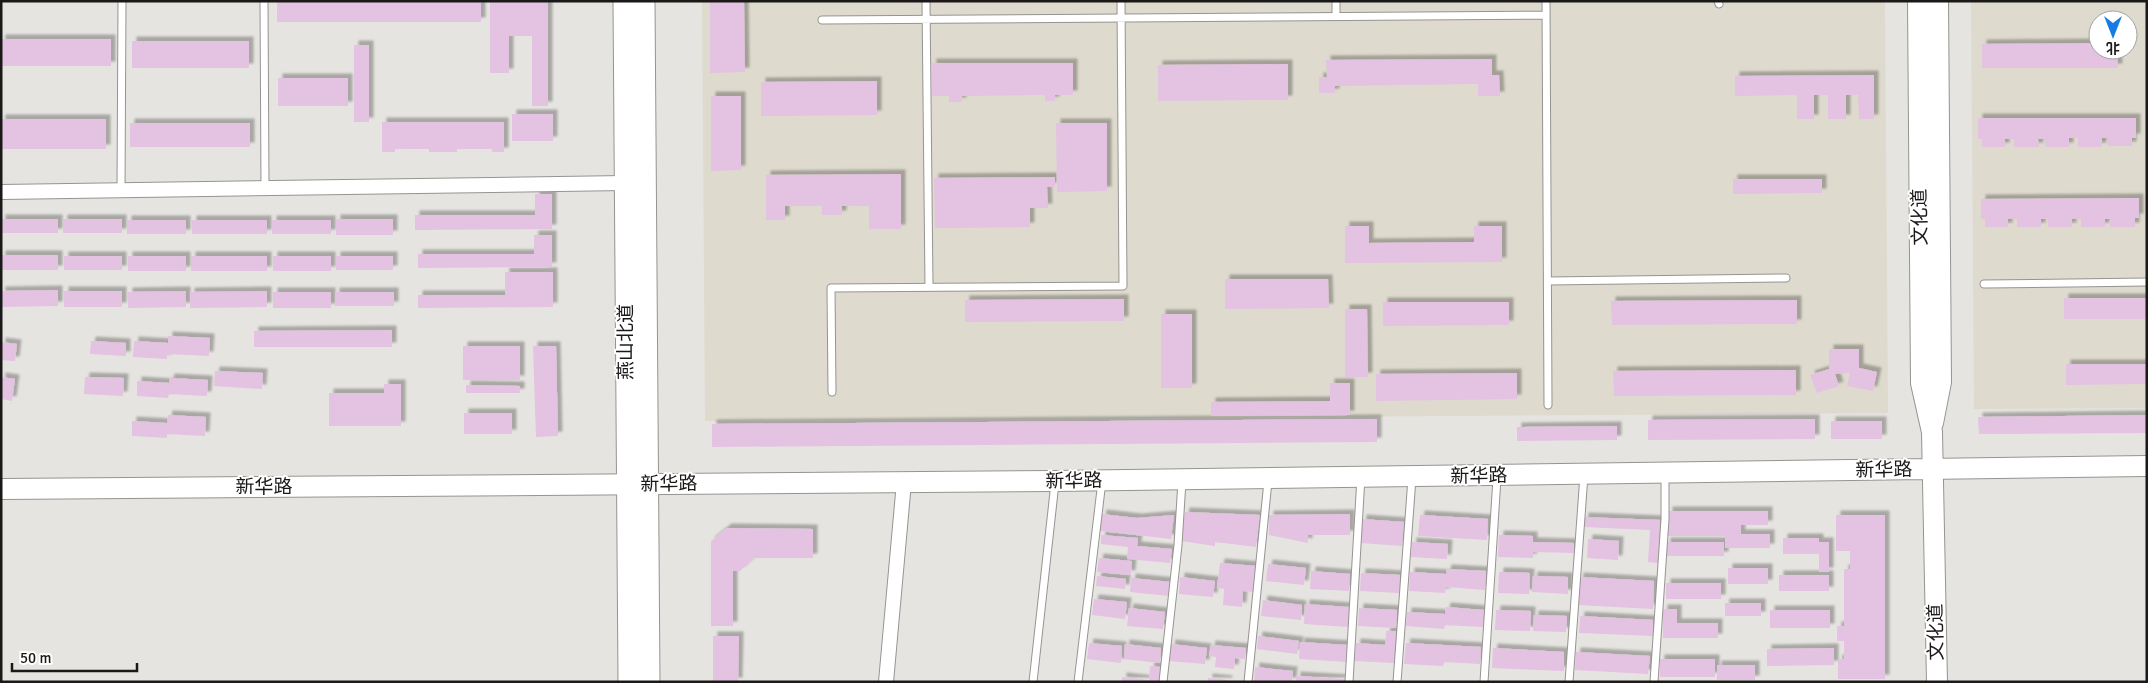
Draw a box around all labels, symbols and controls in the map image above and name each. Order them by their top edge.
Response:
north arrow [2088,10,2138,60]
text: 北 [2106,39,2120,56]
street label: 文化道 [1908,188,1932,246]
street label: 燕山北道 [614,304,638,380]
street label: 新华路 [1855,458,1913,482]
street label: 新华路 [1450,464,1508,488]
street label: 新华路 [1045,469,1103,493]
street label: 新华路 [640,472,698,496]
street label: 新华路 [235,475,293,499]
street label: 文化道 [1924,603,1948,661]
scale bar [12,640,138,672]
text: 50 m [20,649,51,667]

